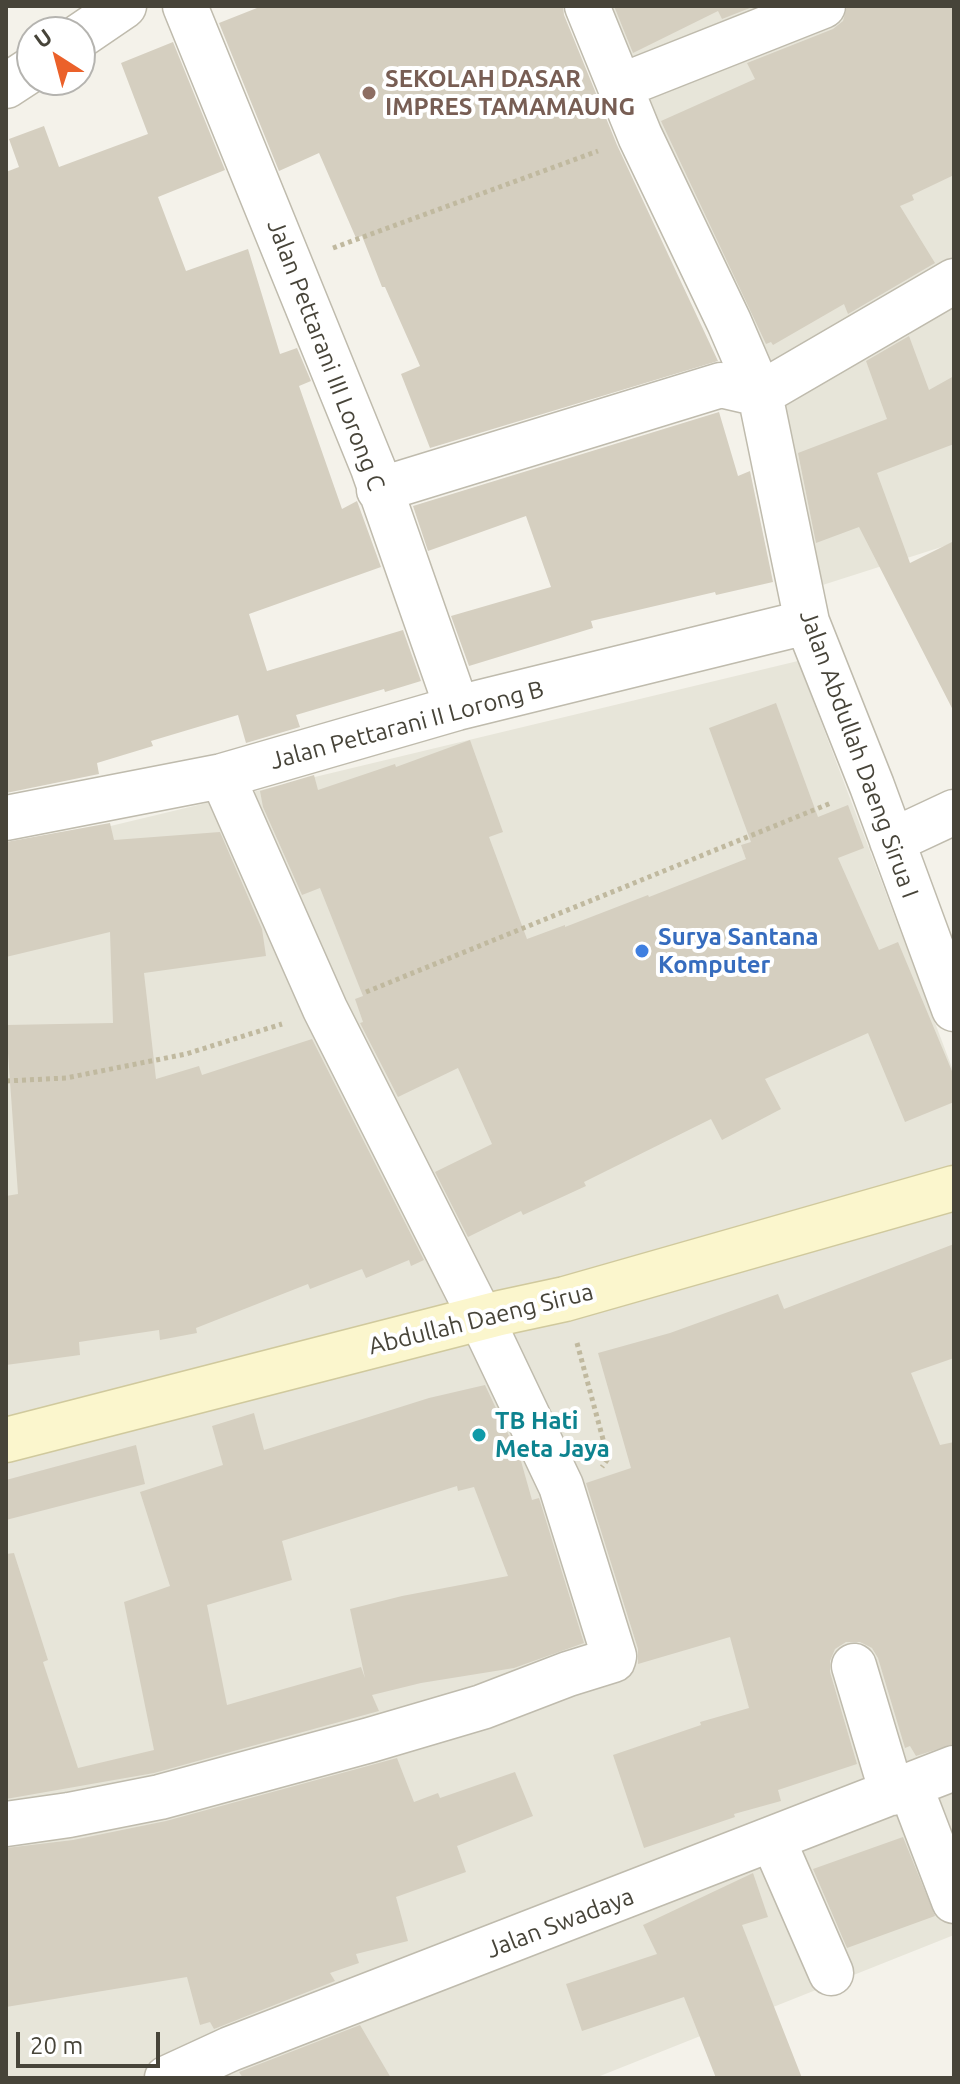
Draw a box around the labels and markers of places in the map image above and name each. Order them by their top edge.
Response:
place label: SEKOLAH DASAR IMPRES TAMAMAUNG [385,65,635,121]
marker: SEKOLAH DASAR IMPRES TAMAMAUNG [360,84,378,102]
place label: Surya Santana Komputer [658,923,819,979]
marker: Surya Santana Komputer [633,942,651,960]
place label: TB Hati Meta Jaya [495,1407,610,1463]
marker: TB Hati Meta Jaya [470,1426,488,1444]

